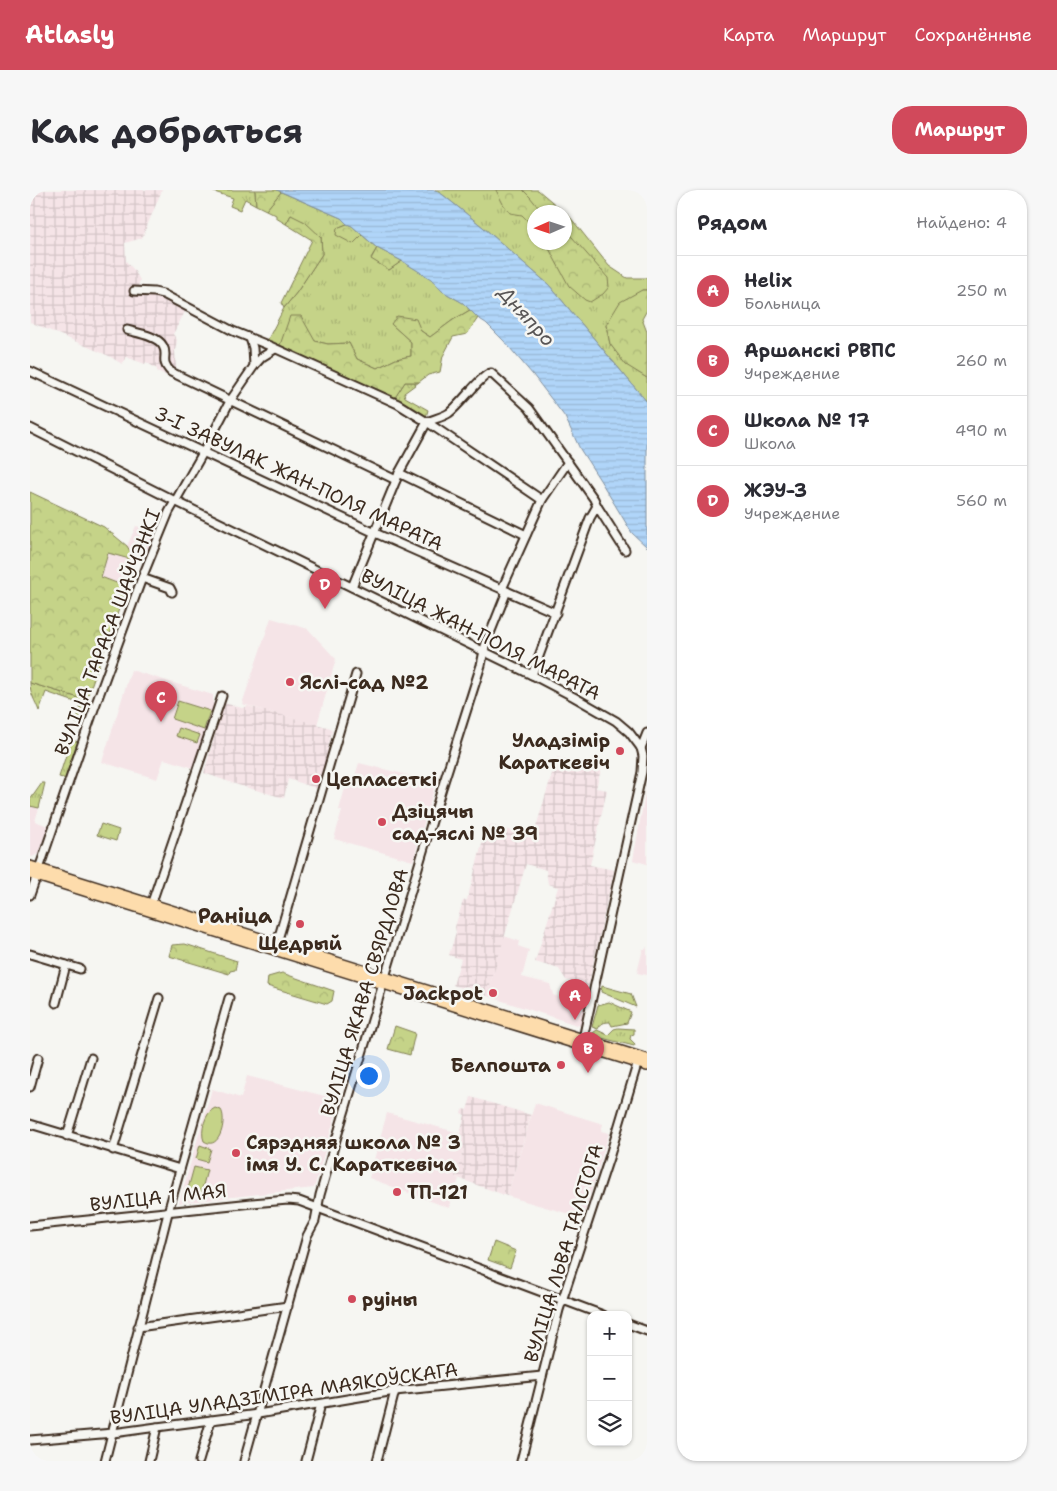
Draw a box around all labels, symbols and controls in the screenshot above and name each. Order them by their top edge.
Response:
text: Atlasly [25,19,115,51]
text: Карта [723,23,774,47]
text: Маршрут [802,23,886,47]
text: Сохранённые [914,23,1032,47]
button: Маршрут [892,106,1027,154]
text: Как добраться [30,107,303,154]
north arrow [527,205,572,250]
text: Рядом [697,209,767,237]
text: Найдено: 4 [916,212,1007,233]
text: Helix [744,268,792,293]
water label: Дняпро [492,279,561,352]
text: A [707,280,719,301]
text: 250 m [956,280,1007,301]
text: Больница [744,293,820,314]
text: Аршанскі РВПС [744,338,896,363]
text: B [708,350,718,371]
text: 260 m [955,350,1007,371]
text: Учреждение [744,363,840,384]
street label: 3-І ЗАВУЛАК ЖАН-ПОЛЯ МАРАТА [150,400,447,557]
text: Школа № 17 [744,408,870,433]
text: C [708,420,718,441]
text: 490 m [955,420,1007,441]
text: Школа [744,433,796,454]
text: ЖЭУ-3 [744,478,807,503]
text: D [707,490,719,511]
text: 560 m [956,490,1007,511]
text: Учреждение [744,503,840,524]
street label: ВУЛІЦА ТАРАСА ШАЎЧЭНКІ [49,505,166,759]
street label: ВУЛІЦА ЖАН-ПОЛЯ МАРАТА [357,563,605,706]
pin: D [309,568,341,609]
place label: Яслі-сад №2 [300,670,429,695]
marker: Яслі-сад №2 [284,676,296,688]
pin: C [145,681,177,722]
place label: Уладзімір Караткевіч [498,728,610,775]
marker: Уладзімір Караткевіч [614,745,626,757]
place label: Цепласеткі [326,767,437,792]
marker: Цепласеткі [310,773,322,785]
place label: Дзіцячы сад-яслі № 39 [392,799,538,846]
marker: Дзіцячы сад-яслі № 39 [376,816,388,828]
street label: ВУЛІЦА ЯКАВА СВЯРДЛОВА [315,865,414,1119]
district label: Раніца [198,902,273,930]
marker: Щедрый [294,918,306,930]
place label: Щедрый [258,931,342,956]
pin: A [559,979,591,1020]
place label: Jackpot [403,981,483,1006]
marker: Jackpot [487,987,499,999]
pin: B [572,1032,604,1073]
place label: Белпошта [451,1053,551,1078]
marker: Белпошта [555,1059,567,1071]
your location [356,1063,382,1089]
place label: Сярэдняя школа № 3 імя У. С. Караткевіча [246,1130,461,1177]
street label: ВУЛІЦА ЛЬВА ТАЛСТОГА [518,1140,609,1366]
marker: Сярэдняя школа № 3 імя У. С. Караткевіча [230,1147,242,1159]
street label: ВУЛІЦА 1 МАЯ [88,1178,228,1217]
place label: ТП-121 [407,1180,468,1205]
marker: ТП-121 [391,1186,403,1198]
place label: руіны [362,1287,418,1312]
marker: руіны [346,1293,358,1305]
map controls [587,1311,632,1446]
button: + [587,1311,632,1356]
button: − [587,1356,632,1401]
street label: ВУЛІЦА УЛАДЗІМІРА МАЯКОЎСКАГА [109,1357,460,1430]
button: layers [587,1401,632,1446]

